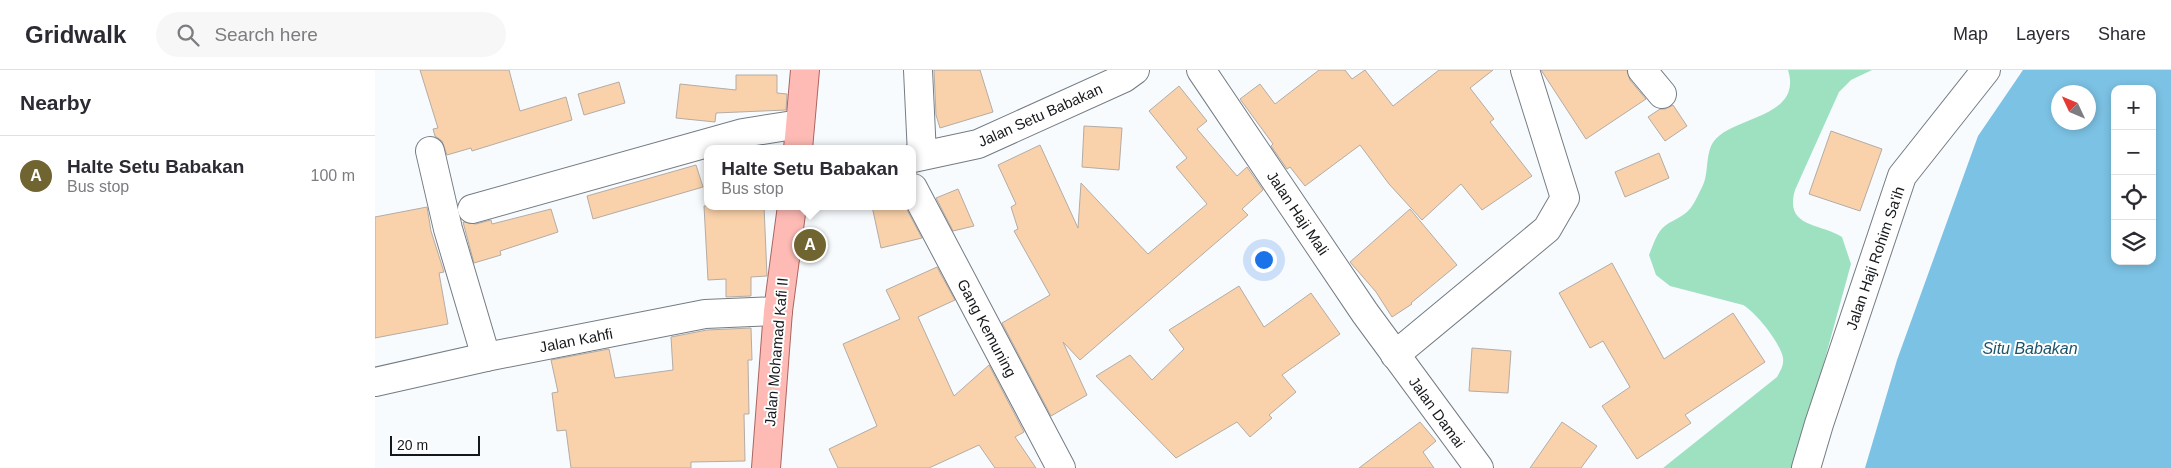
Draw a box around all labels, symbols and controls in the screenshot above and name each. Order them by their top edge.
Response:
search box [156,12,506,57]
text: Gridwalk [25,21,126,48]
icon: search [174,21,202,49]
text: Search here [214,24,318,45]
text: Map [1953,24,1988,44]
text: Layers [2016,24,2070,44]
text: Share [2098,24,2146,44]
street label: Jalan Setu Babakan [975,80,1105,150]
north arrow [2051,85,2096,130]
map controls [2111,85,2156,265]
button: + [2111,85,2156,130]
text: Nearby [20,91,91,114]
button: − [2111,130,2156,175]
popup [704,145,916,210]
text: Halte Setu Babakan [67,156,244,177]
text: Halte Setu Babakan [721,158,899,179]
text: A [30,167,42,184]
text: 100 m [311,167,355,184]
street label: Jalan Haji Mali [1264,168,1332,258]
button: locate [2111,175,2156,220]
text: Bus stop [67,178,129,195]
text: Bus stop [721,180,784,197]
street label: Jalan Haji Rohim Sa'ih [1842,184,1908,332]
button: layers [2111,220,2156,265]
pin: A [794,226,826,264]
your location [1251,247,1277,273]
street label: Gang Kemuning [954,276,1020,380]
street label: Jalan Mohamad Kafi II [761,277,791,427]
street label: Jalan Kahfi [538,325,614,355]
water label: Situ Babakan [1982,340,2078,357]
street label: Jalan Damai [1406,373,1468,451]
scale bar [390,433,480,456]
text: 20 m [397,437,428,453]

